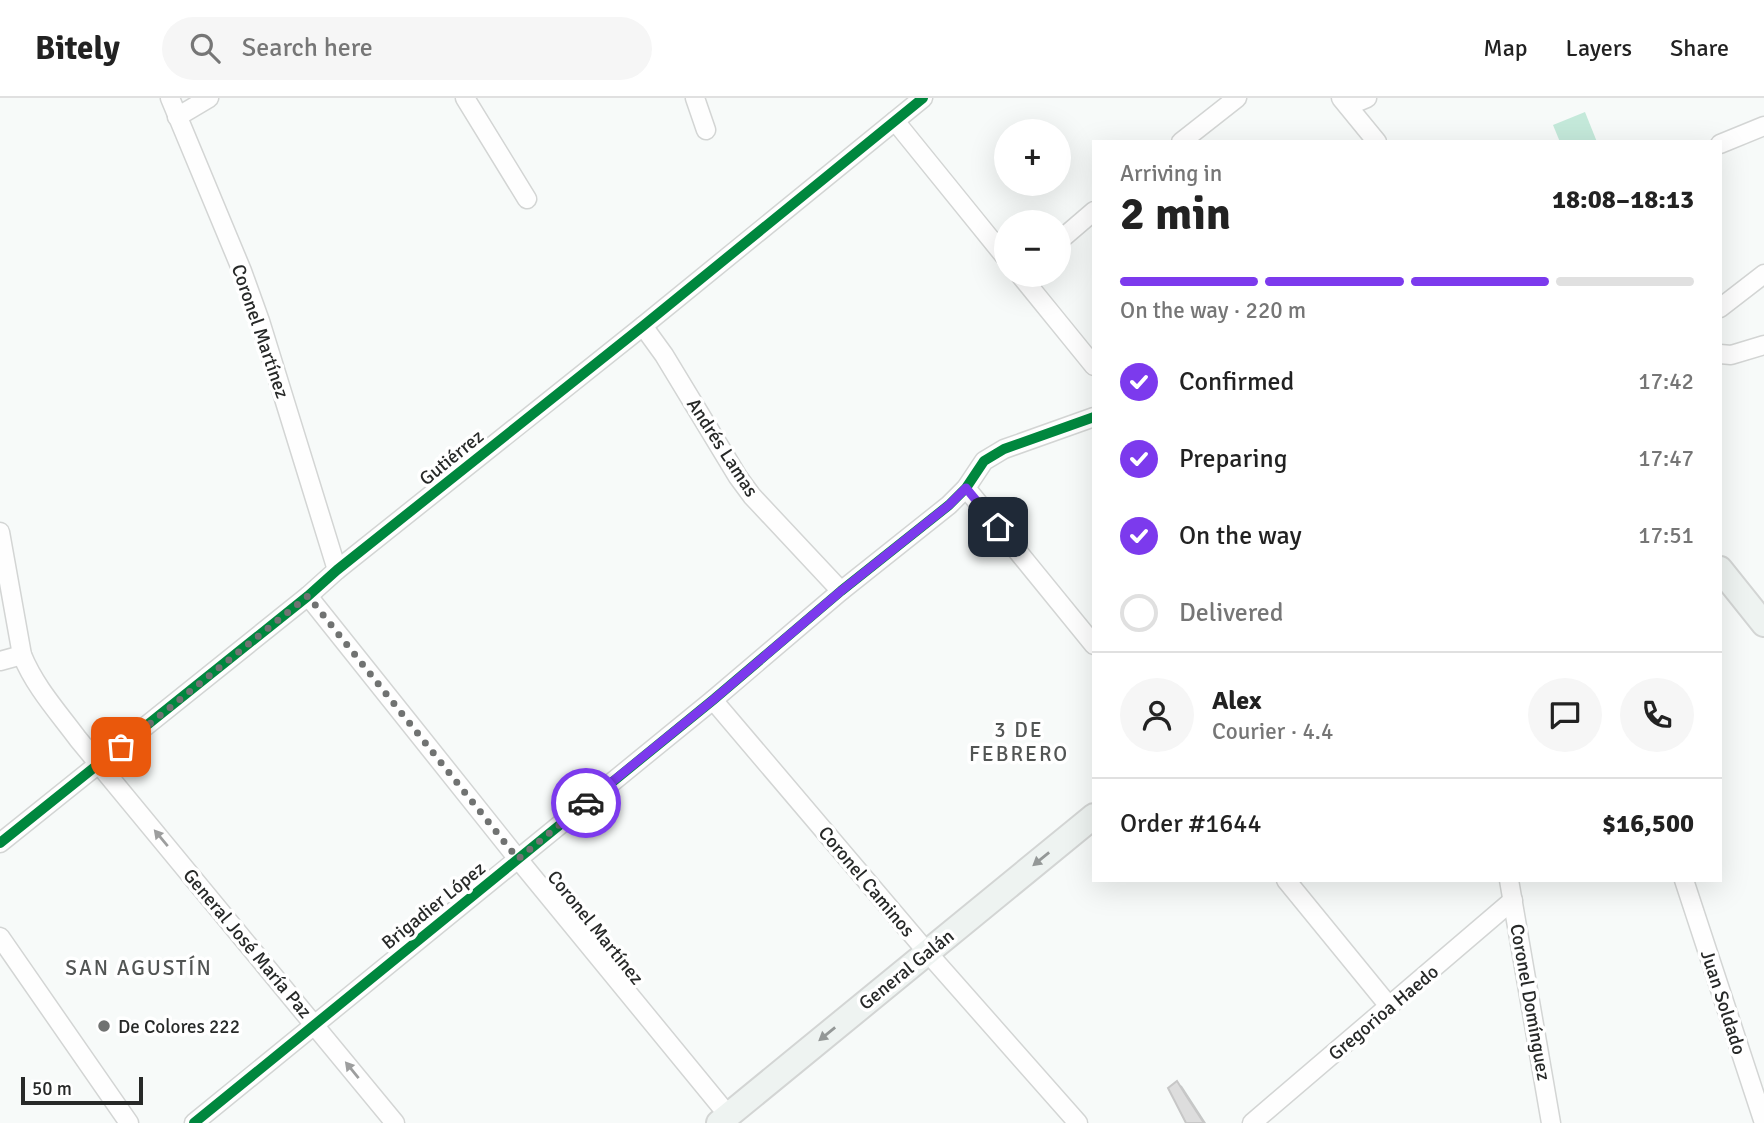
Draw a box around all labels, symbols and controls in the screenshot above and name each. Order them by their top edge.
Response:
search box [162,17,652,80]
text: Bitely [35,28,120,69]
icon: search [186,29,224,67]
text: Search here [242,32,373,64]
text: Map [1483,33,1528,63]
text: Layers [1566,33,1632,63]
text: Share [1670,33,1729,63]
map controls [994,119,1071,287]
button: + [994,119,1071,196]
text: Arriving in [1120,159,1222,188]
text: 18:08–18:13 [1552,184,1694,216]
text: 2 min [1120,186,1231,242]
button: − [994,210,1071,287]
street label: Coronel Martínez [226,261,294,401]
text: On the way · 220 m [1120,296,1306,325]
icon: check [1120,363,1158,401]
text: Confirmed [1179,366,1294,398]
text: 17:42 [1638,367,1694,396]
street label: Andrés Lamas [681,394,763,502]
street label: Gutiérrez [415,425,489,491]
icon: check [1120,440,1158,478]
text: Preparing [1179,443,1287,475]
text: 17:47 [1638,444,1694,473]
pin [968,497,1028,557]
icon: home [979,508,1017,546]
icon: check [1120,517,1158,555]
text: On the way [1179,520,1302,552]
text: 17:51 [1638,521,1694,550]
text: Delivered [1179,597,1284,629]
button: person [1120,678,1194,752]
button: chat [1528,678,1602,752]
button: phone [1620,678,1694,752]
text: Alex [1212,685,1262,717]
pin [91,717,151,777]
district label: 3 DE FEBRERO [969,717,1069,767]
text: Courier · 4.4 [1212,717,1333,746]
icon: bag [102,728,140,766]
courier [551,768,621,838]
icon: car [567,784,605,822]
text: Order #1644 [1120,808,1261,840]
text: $16,500 [1602,808,1694,840]
street label: Coronel Caminos [813,821,920,942]
one-way arrow [154,829,169,846]
one-way arrow [1032,852,1050,867]
street label: Brigadier López [377,857,490,955]
street label: General José María Paz [178,864,317,1023]
street label: Coronel Martínez [542,866,649,990]
street label: Coronel Domínguez [1504,922,1556,1082]
street label: General Galán [854,924,959,1015]
street label: Juan Soldado [1695,947,1751,1058]
district label: SAN AGUSTÍN [65,955,213,981]
street label: Gregorioa Haedo [1324,960,1444,1066]
place label: De Colores 222 [118,1015,240,1039]
marker: De Colores 222 [96,1018,112,1034]
one-way arrow [818,1026,835,1041]
one-way arrow [345,1061,360,1079]
scale bar [21,1074,144,1106]
text: 50 m [32,1077,72,1101]

